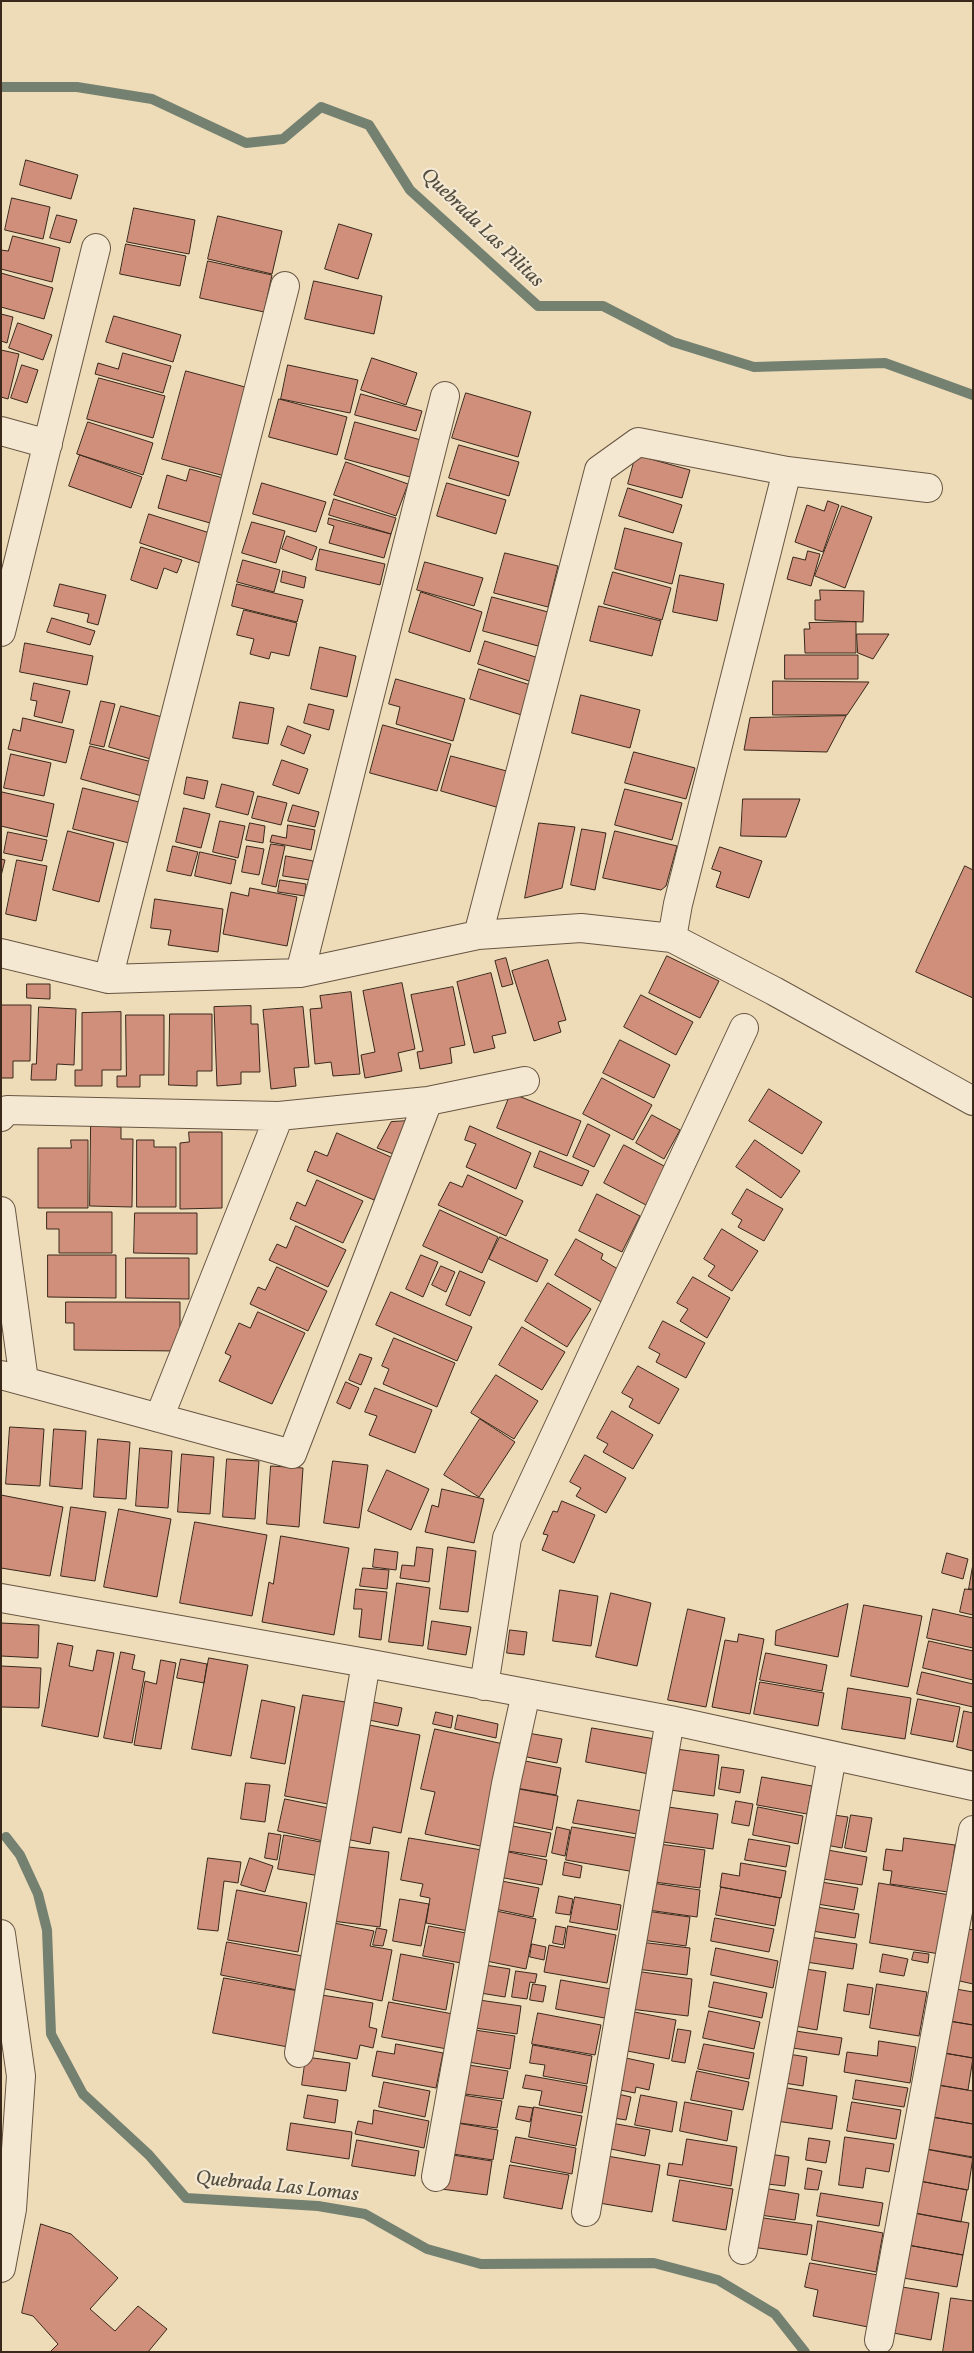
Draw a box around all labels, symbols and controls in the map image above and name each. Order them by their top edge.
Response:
water label: Quebrada Las Pilitas [414,164,548,294]
water label: Quebrada Las Lomas [194,2168,360,2208]

